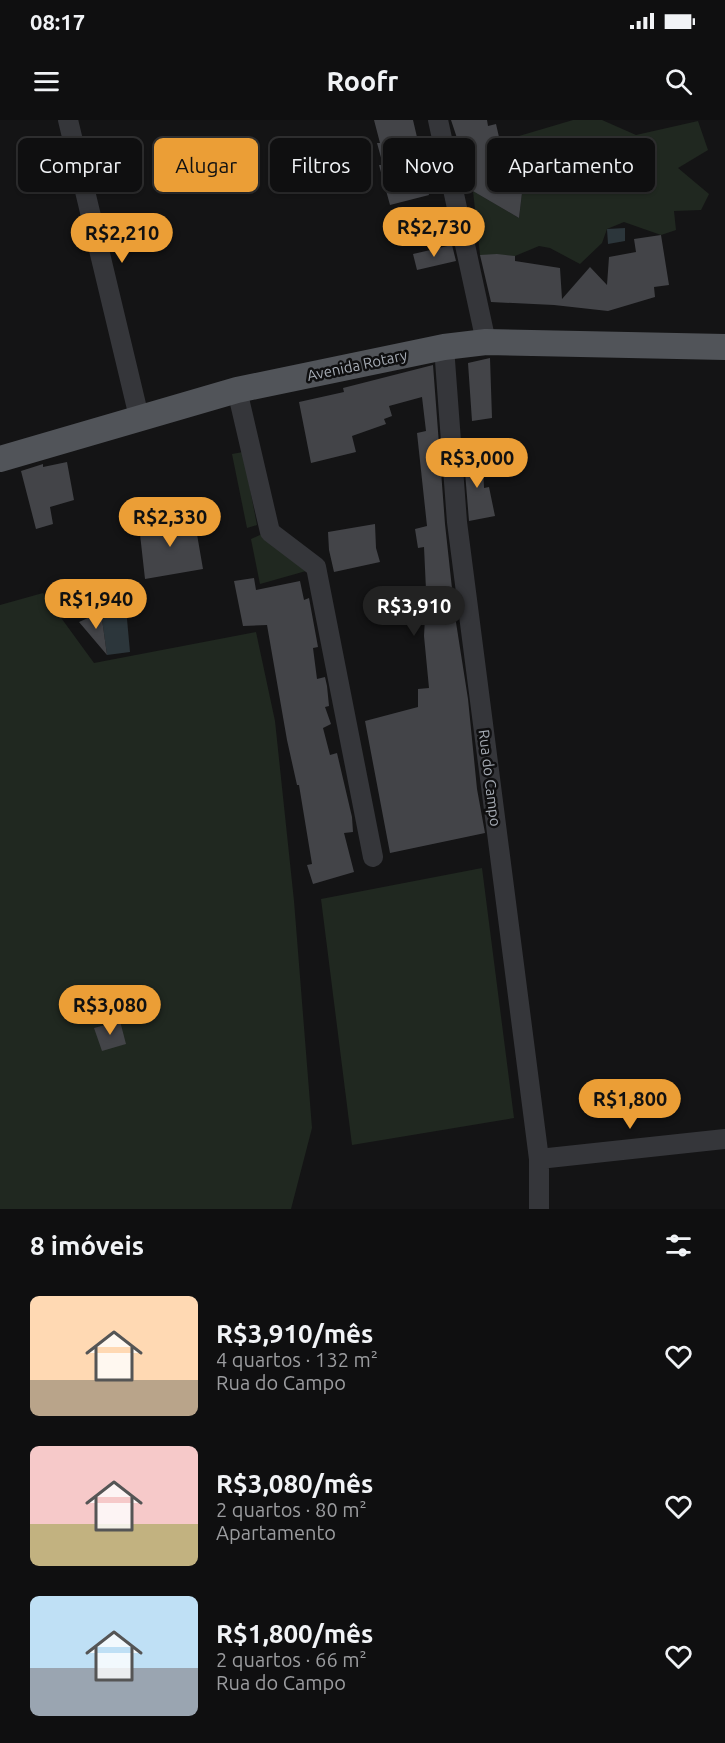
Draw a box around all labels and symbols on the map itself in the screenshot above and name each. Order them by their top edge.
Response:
pin: R$2,730 [379,207,489,258]
pin: R$2,210 [67,213,177,264]
street label: Avenida Rotary [305,346,409,384]
pin: R$3,000 [422,438,532,489]
pin: R$2,330 [115,497,225,548]
pin: R$1,940 [41,579,151,630]
pin: R$3,910 [359,586,469,637]
street label: Rua do Campo [476,729,504,827]
pin: R$3,080 [55,985,165,1036]
pin: R$1,800 [575,1079,685,1130]

